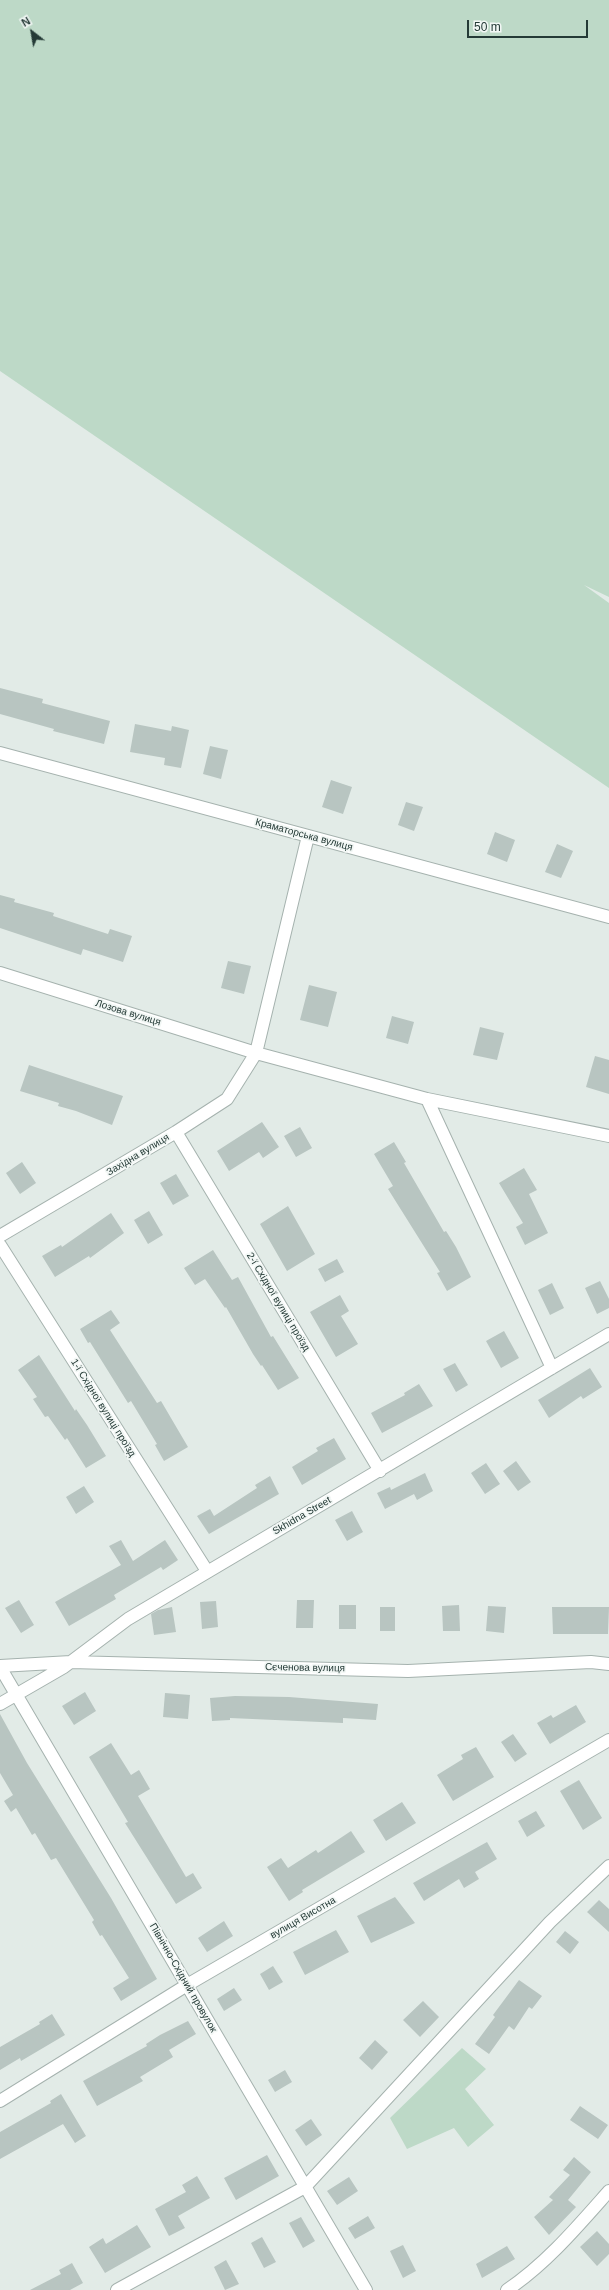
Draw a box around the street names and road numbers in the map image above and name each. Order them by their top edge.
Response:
street label: Краматорська вулиця [254,816,354,854]
street label: Лозова вулиця [94,997,162,1029]
street label: Західна вулиця [104,1132,172,1178]
street label: 2-ї Східної вулиці проїзд [244,1251,312,1353]
street label: 1-ї Східної вулиці проїзд [68,1357,138,1459]
street label: Skhidna Street [271,1494,333,1538]
street label: Сєченова вулиця [265,1661,345,1675]
street label: вулиця Висотна [268,1894,338,1942]
street label: Північно-Східний провулок [147,1921,219,2035]

